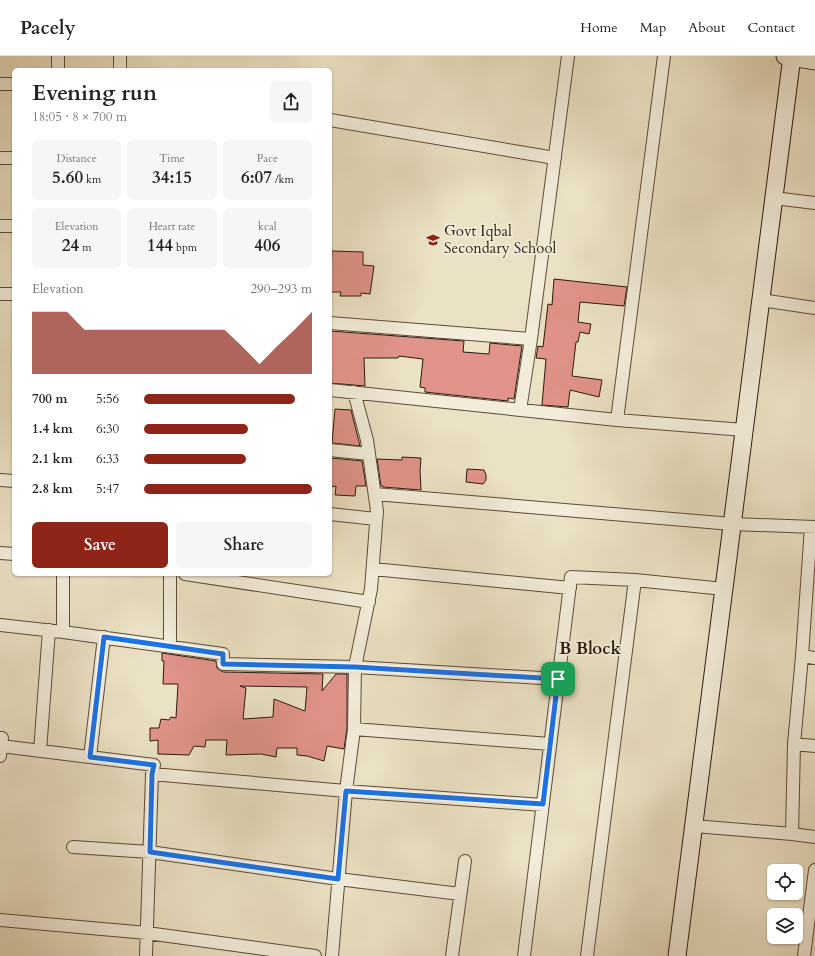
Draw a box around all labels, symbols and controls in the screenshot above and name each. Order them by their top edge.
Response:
text: Pacely [20,15,75,41]
text: Home [580,18,618,37]
text: Map [640,18,666,37]
text: About [688,18,725,37]
text: Contact [747,18,795,37]
text: Evening run [32,78,157,108]
button: share [270,81,312,123]
text: 18:05 · 8 × 700 m [32,108,127,126]
text: Distance [57,151,97,166]
text: Time [159,151,185,166]
text: Pace [257,151,278,166]
text: 5.60 [52,166,83,189]
text: 34:15 [152,166,192,189]
text: 6:07 [241,166,272,189]
text: km [83,172,101,187]
text: /km [272,172,294,187]
text: Elevation [55,219,99,234]
text: Heart rate [149,219,195,234]
text: kcal [258,219,277,234]
place label: Govt Iqbal Secondary School [444,221,556,258]
school or university icon: Govt Iqbal Secondary School [425,232,441,248]
text: 24 [62,234,79,257]
text: 144 [147,234,173,257]
text: 406 [254,234,280,257]
text: m [79,240,92,255]
text: bpm [173,240,197,255]
text: Elevation [32,280,84,298]
text: 290–293 m [250,280,312,298]
text: 700 m [32,390,67,408]
text: 5:56 [96,390,119,408]
text: 1.4 km [32,420,73,438]
text: 6:30 [96,420,119,438]
text: 2.1 km [32,450,73,468]
text: 6:33 [96,450,119,468]
text: 2.8 km [32,480,73,498]
text: 5:47 [96,480,119,498]
button: Save [32,522,168,568]
button: Share [176,522,312,568]
district label: B Block [559,637,621,660]
pin [541,662,575,696]
icon: arrive [547,668,569,690]
map controls [767,864,803,944]
button: locate [767,864,803,900]
button: layers [767,908,803,944]

